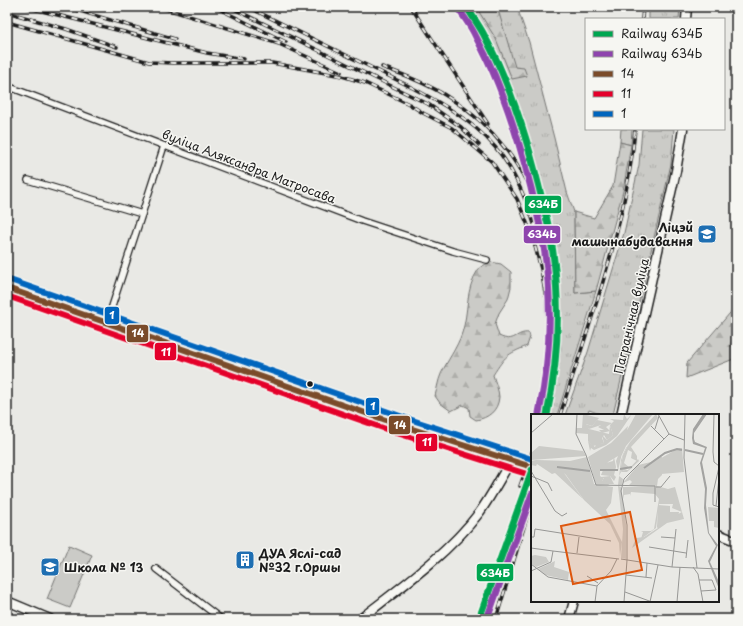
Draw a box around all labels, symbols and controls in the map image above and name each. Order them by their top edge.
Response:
legend [585,18,725,130]
text: Railway 634Б [621,24,703,42]
text: Railway 634Ь [621,44,702,62]
text: 14 [621,64,634,82]
text: 11 [621,84,631,102]
text: 1 [621,104,626,122]
street label: вуліца Аляксандра Матросава [159,124,339,208]
line badge: 634Б [524,195,562,214]
text: 634Б [528,195,558,212]
place label: Ліцэй машынабудавання [571,218,693,250]
school or university icon: Ліцэй машынабудавання [696,223,718,245]
line badge: 634Ь [523,225,561,244]
text: 634Ь [527,225,557,242]
street label: Пагранічная вуліца [609,256,653,376]
line badge: 1 [104,306,120,325]
text: 1 [109,306,115,323]
line badge: 14 [126,324,149,343]
text: 14 [132,324,145,341]
line badge: 11 [154,342,177,361]
text: 11 [161,343,171,360]
unlabelled marker [305,379,315,389]
line badge: 1 [365,397,380,416]
text: 1 [370,397,376,414]
inset map [531,414,719,602]
line badge: 14 [388,415,411,435]
text: 14 [394,416,407,433]
line badge: 11 [415,433,438,452]
text: 11 [422,433,432,450]
place label: ДУА Яслі-сад №32 г.Оршы [258,544,341,576]
building icon: ДУА Яслі-сад №32 г.Оршы [234,549,256,571]
school or university icon: Школа № 13 [39,556,61,578]
place label: Школа № 13 [64,558,143,576]
line badge: 634Б [476,563,514,582]
text: 634Б [480,564,510,581]

